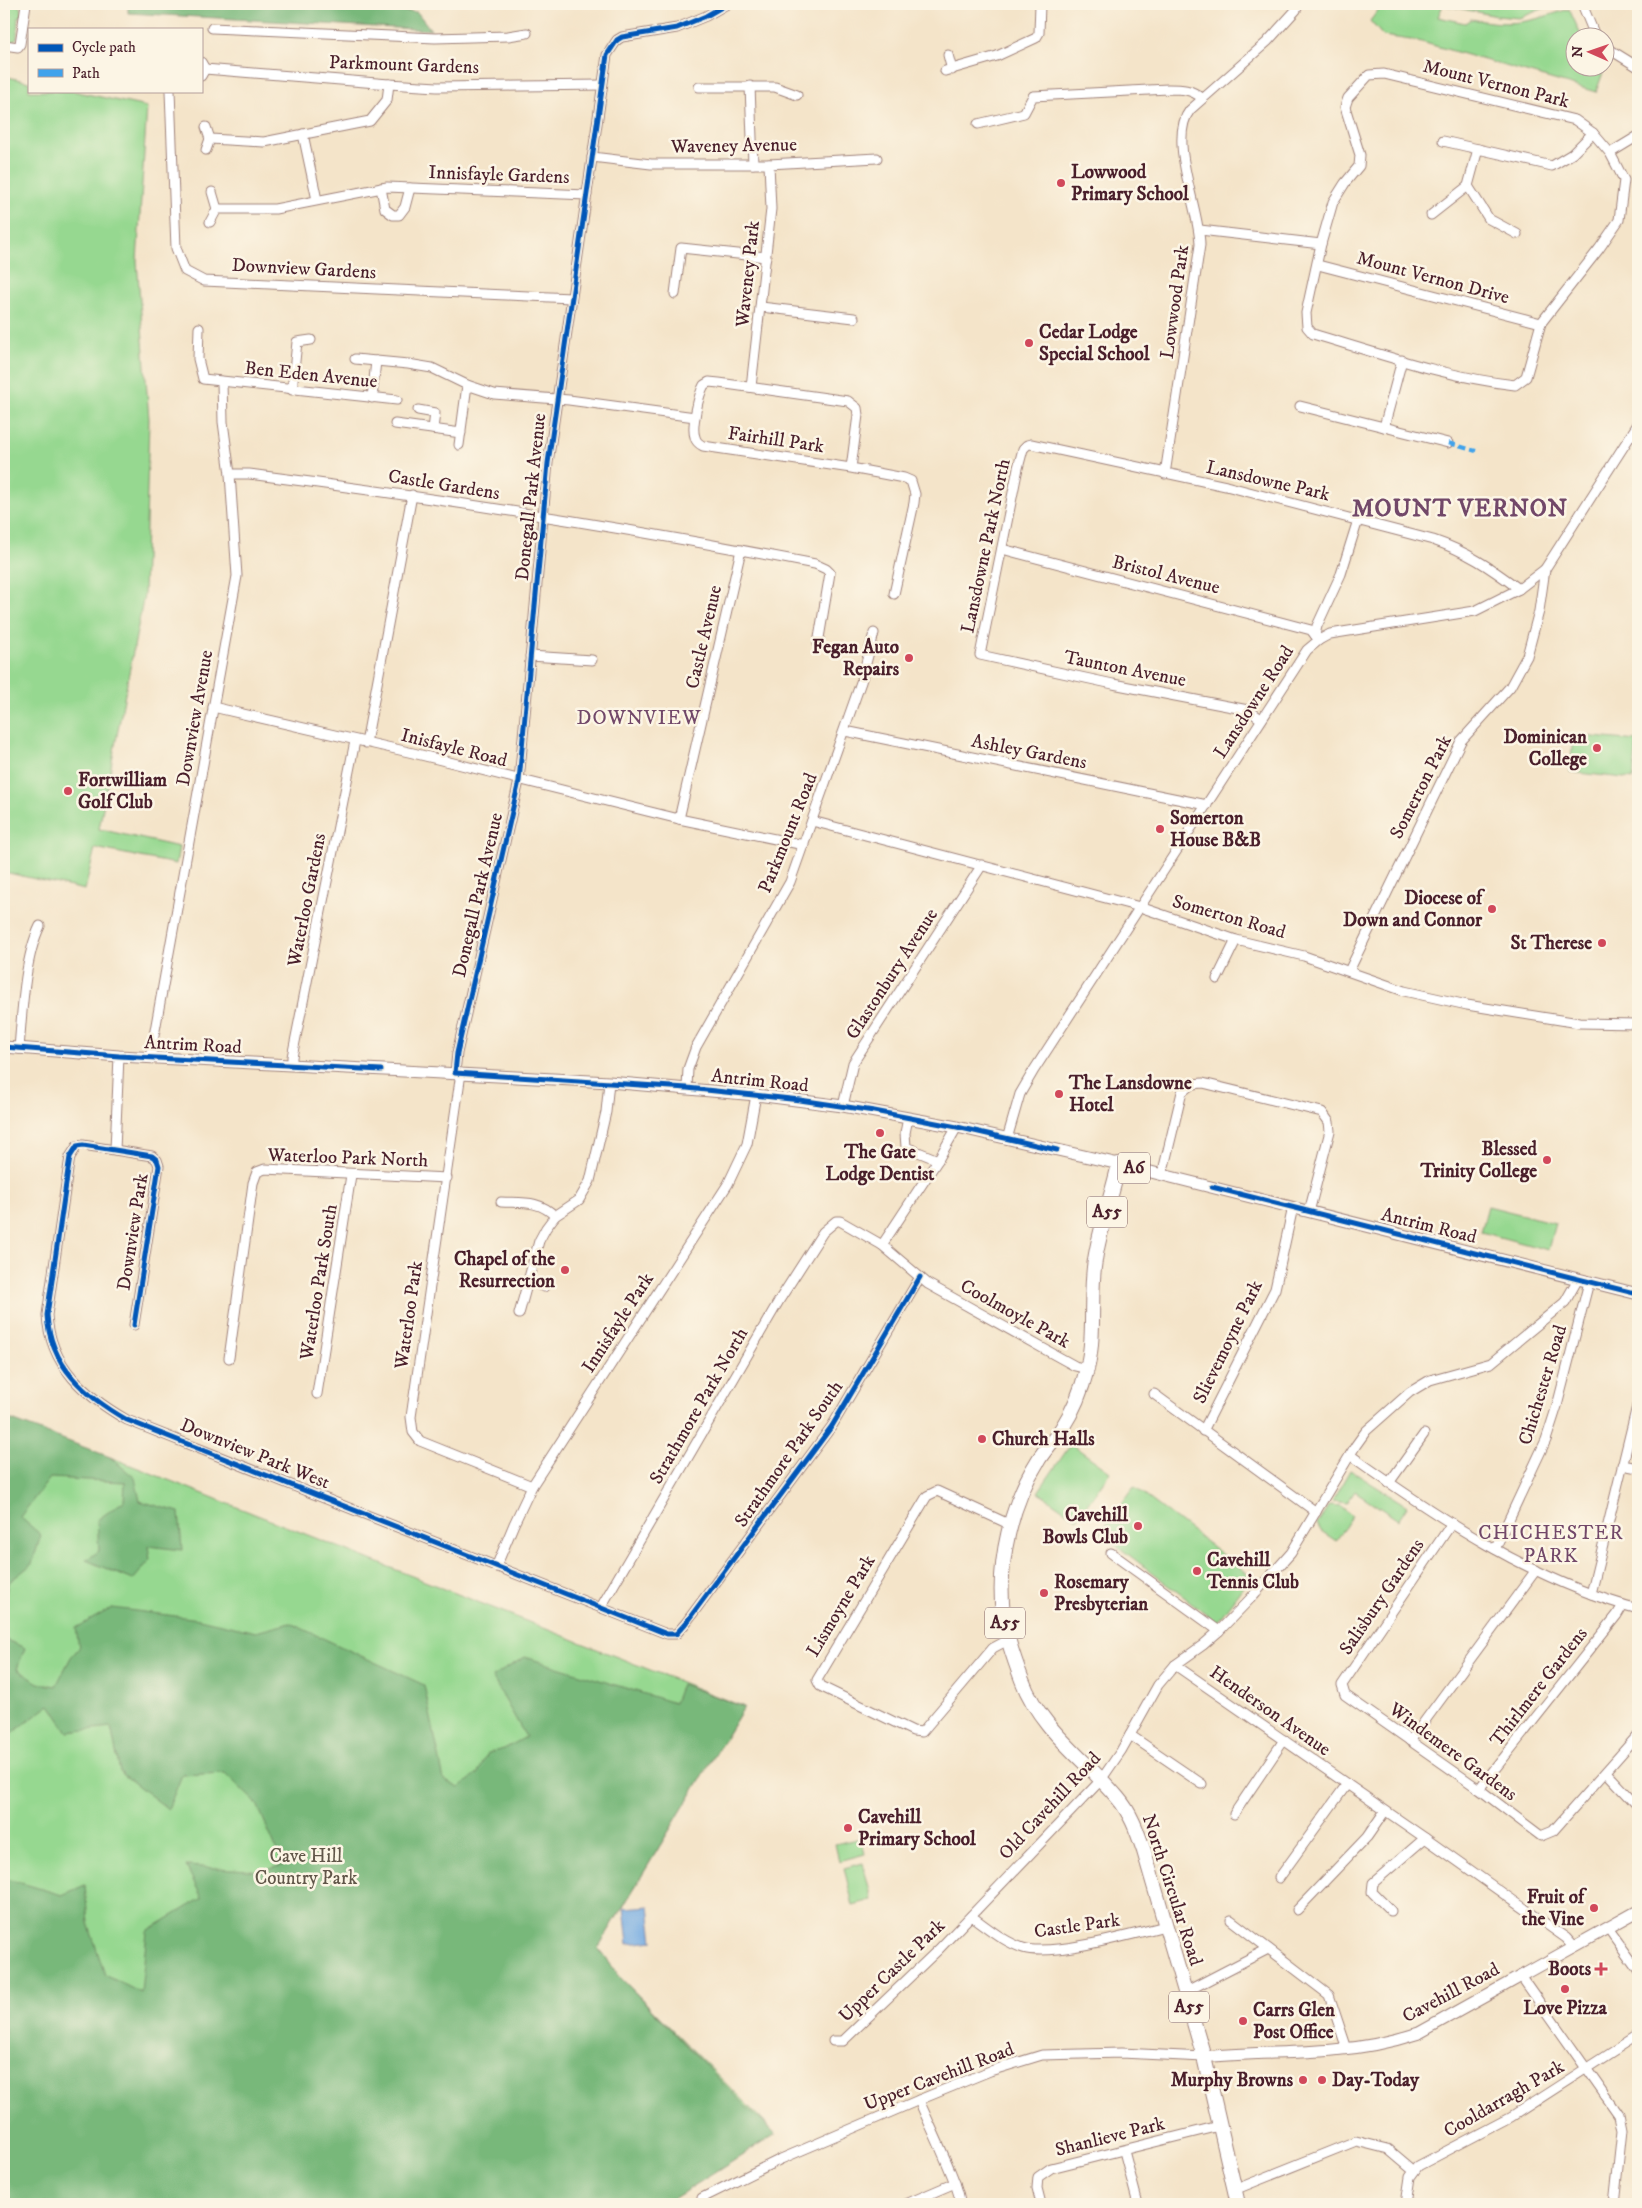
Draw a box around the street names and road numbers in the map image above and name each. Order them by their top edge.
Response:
street label: Parkmount Gardens [329,51,479,79]
street label: Mount Vernon Park [1420,55,1572,113]
street label: Waveney Avenue [670,133,797,159]
street label: Innisfayle Gardens [428,161,570,189]
street label: Waveney Park [731,219,765,329]
street label: Lowwood Park [1156,243,1194,360]
street label: Mount Vernon Drive [1354,247,1512,309]
street label: Downview Gardens [231,254,377,284]
street label: Ben Eden Avenue [243,357,379,393]
street label: Donegall Park Avenue [511,412,551,582]
street label: Fairhill Park [726,422,826,458]
street label: Lansdowne Park [1204,456,1333,507]
street label: Lansdowne Park North [956,457,1016,635]
street label: Castle Gardens [387,465,501,505]
street label: Bristol Avenue [1110,551,1222,600]
street label: Castle Avenue [681,583,727,691]
street label: Lansdowne Road [1209,641,1299,763]
street label: Taunton Avenue [1062,646,1188,692]
street label: Downview Avenue [172,648,218,788]
street label: Inisfayle Road [399,724,510,772]
street label: Ashley Gardens [969,730,1089,774]
street label: Somerton Park [1385,731,1457,843]
street label: Parkmount Road [753,769,823,896]
street label: Donegall Park Avenue [448,810,508,980]
street label: Waterloo Gardens [283,831,331,970]
street label: Somerton Road [1170,890,1289,944]
street label: Glastonbury Avenue [841,904,943,1044]
street label: Antrim Road [144,1031,243,1059]
street label: Antrim Road [710,1064,810,1098]
street label: Waterloo Park North [266,1144,429,1172]
road number: A6 [1118,1152,1150,1184]
street label: Downview Park [112,1171,154,1292]
road number: A55 [1087,1196,1127,1228]
street label: Waterloo Park South [295,1202,343,1363]
street label: Antrim Road [1379,1203,1480,1249]
street label: Waterloo Park [390,1259,428,1372]
street label: Innisfayle Park [577,1268,659,1377]
street label: Coolmoyle Park [956,1274,1074,1354]
street label: Slievemoyne Park [1188,1276,1268,1407]
street label: Chichester Road [1514,1322,1572,1448]
street label: Strathmore Park North [645,1324,753,1488]
street label: Strathmore Park South [730,1376,848,1532]
street label: Downview Park West [177,1414,333,1494]
street label: Salisbury Gardens [1335,1535,1429,1659]
street label: Lismoyne Park [802,1550,881,1661]
road number: A55 [985,1608,1025,1639]
street label: Thirlmere Gardens [1485,1623,1593,1751]
street label: Henderson Avenue [1205,1661,1335,1761]
street label: Windemere Gardens [1384,1697,1521,1806]
street label: Old Cavehill Road [994,1747,1106,1865]
street label: North Circular Road [1137,1811,1207,1969]
street label: Castle Park [1033,1909,1122,1943]
street label: Upper Castle Park [834,1914,950,2027]
street label: Cavehill Road [1399,1958,1504,2028]
road number: A55 [1169,1991,1209,2022]
street label: Upper Cavehill Road [861,2038,1018,2116]
street label: Cooldarragh Park [1440,2055,1569,2143]
street label: Shanlieve Park [1053,2112,1168,2162]

